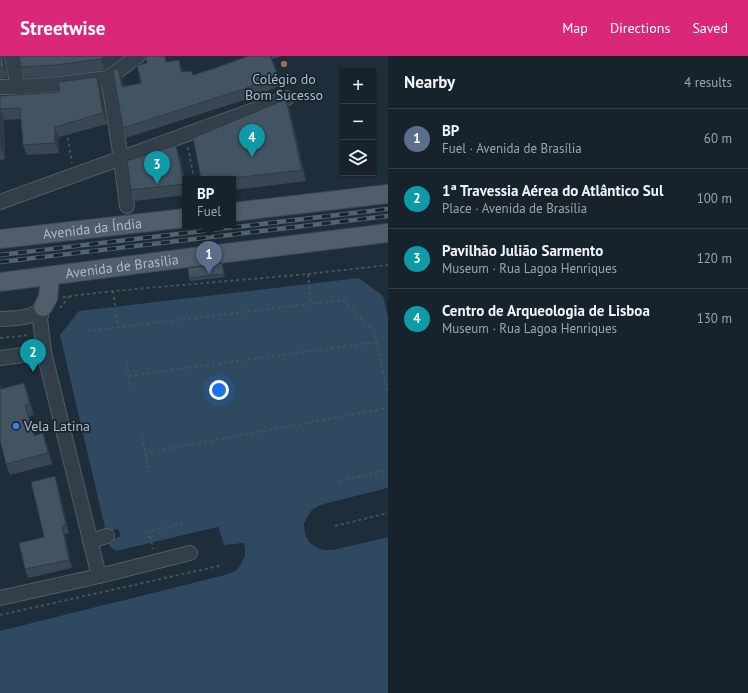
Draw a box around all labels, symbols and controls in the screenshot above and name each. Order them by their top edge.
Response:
text: Streetwise [20,16,105,40]
text: Map [562,19,588,37]
text: Directions [610,19,670,37]
text: Saved [692,19,728,37]
marker: Colégio do Bom Sucesso [279,59,289,69]
map controls [340,68,376,176]
button: + [340,68,376,104]
place label: Colégio do Bom Sucesso [245,70,323,104]
text: Nearby [404,71,455,93]
text: 4 results [684,74,732,91]
button: − [340,104,376,140]
text: BP [442,121,459,140]
pin: 4 [239,124,265,157]
text: 1 [413,130,421,147]
text: 60 m [704,130,732,147]
button: layers [340,140,376,176]
text: Fuel · Avenida de Brasília [442,140,582,157]
pin: 3 [144,151,170,184]
popup [182,176,236,228]
text: 1ª Travessia Aérea do Atlântico Sul [442,181,663,200]
text: BP [197,184,214,203]
text: 2 [413,190,421,207]
text: 100 m [697,190,732,207]
text: Place · Avenida de Brasília [442,200,587,217]
text: Fuel [197,203,221,220]
street label: Avenida da Índia [42,214,143,243]
pin: 1 [196,241,222,274]
text: Pavilhão Julião Sarmento [442,241,603,260]
street label: Avenida de Brasília [64,250,180,283]
text: 3 [413,250,421,267]
text: 120 m [697,250,732,267]
text: Museum · Rua Lagoa Henriques [442,260,617,277]
text: Centro de Arqueologia de Lisboa [442,301,650,320]
text: 4 [413,310,421,327]
text: 130 m [697,310,732,327]
text: Museum · Rua Lagoa Henriques [442,320,617,337]
pin: 2 [20,339,46,372]
your location [209,380,229,400]
place label: Vela Latina [23,417,90,435]
marker: Vela Latina [11,421,21,431]

